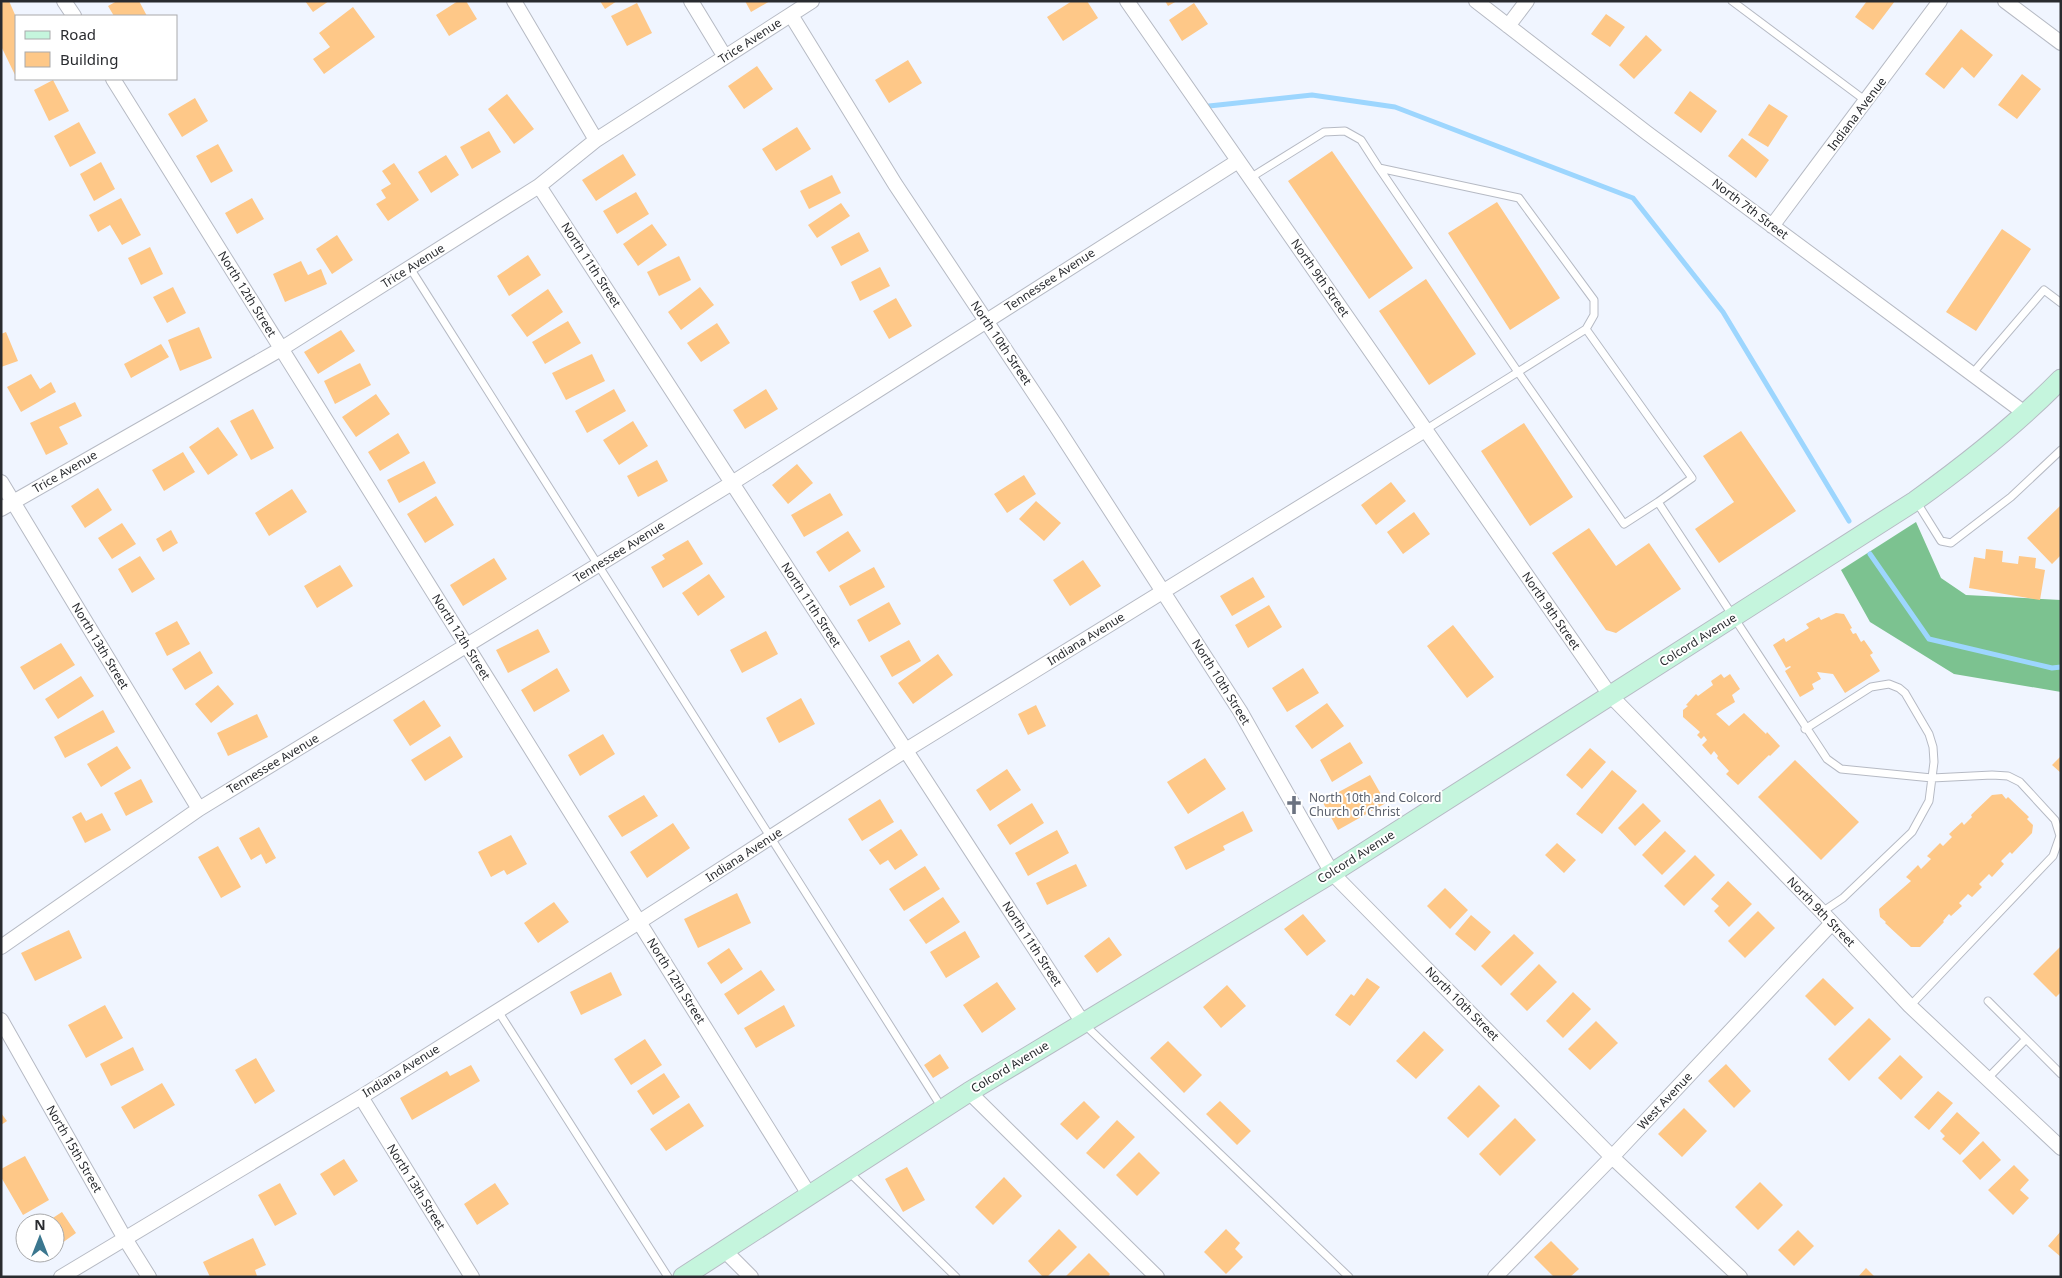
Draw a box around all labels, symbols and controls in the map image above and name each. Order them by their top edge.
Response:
street label: Trice Avenue [715,14,785,67]
legend [15,15,178,80]
text: Road [60,24,96,44]
text: Building [60,49,118,69]
street label: Indiana Avenue [1823,73,1890,154]
street label: North 7th Street [1709,174,1792,243]
street label: North 11th Street [558,219,626,311]
street label: North 9th Street [1287,235,1354,321]
street label: Trice Avenue [378,239,448,292]
street label: Tennessee Avenue [1001,244,1098,315]
street label: North 12th Street [214,248,281,340]
street label: North 10th Street [967,297,1036,389]
street label: Trice Avenue [29,446,100,497]
street label: Tennessee Avenue [570,517,668,586]
street label: North 11th Street [778,559,846,651]
street label: North 9th Street [1518,568,1585,654]
street label: North 12th Street [428,591,495,683]
street label: North 13th Street [68,599,133,693]
street label: Indiana Avenue [1044,608,1128,669]
street label: Colcord Avenue [1656,609,1740,670]
street label: North 10th Street [1188,636,1255,728]
street label: Tennessee Avenue [224,729,322,798]
place label: North 10th and Colcord Church of Christ [1309,789,1442,820]
church icon: North 10th and Colcord Church of Christ [1283,794,1305,816]
street label: Indiana Avenue [702,823,785,886]
street label: Colcord Avenue [1314,826,1398,887]
street label: North 9th Street [1783,873,1860,951]
street label: North 11th Street [999,898,1067,990]
street label: North 12th Street [643,935,710,1027]
street label: North 10th Street [1422,963,1504,1045]
street label: Colcord Avenue [968,1036,1052,1097]
street label: Indiana Avenue [359,1040,443,1101]
street label: West Avenue [1634,1068,1696,1133]
street label: North 15th Street [42,1102,107,1196]
street label: North 13th Street [383,1141,450,1233]
north arrow [15,1213,65,1263]
text: N [34,1215,46,1234]

